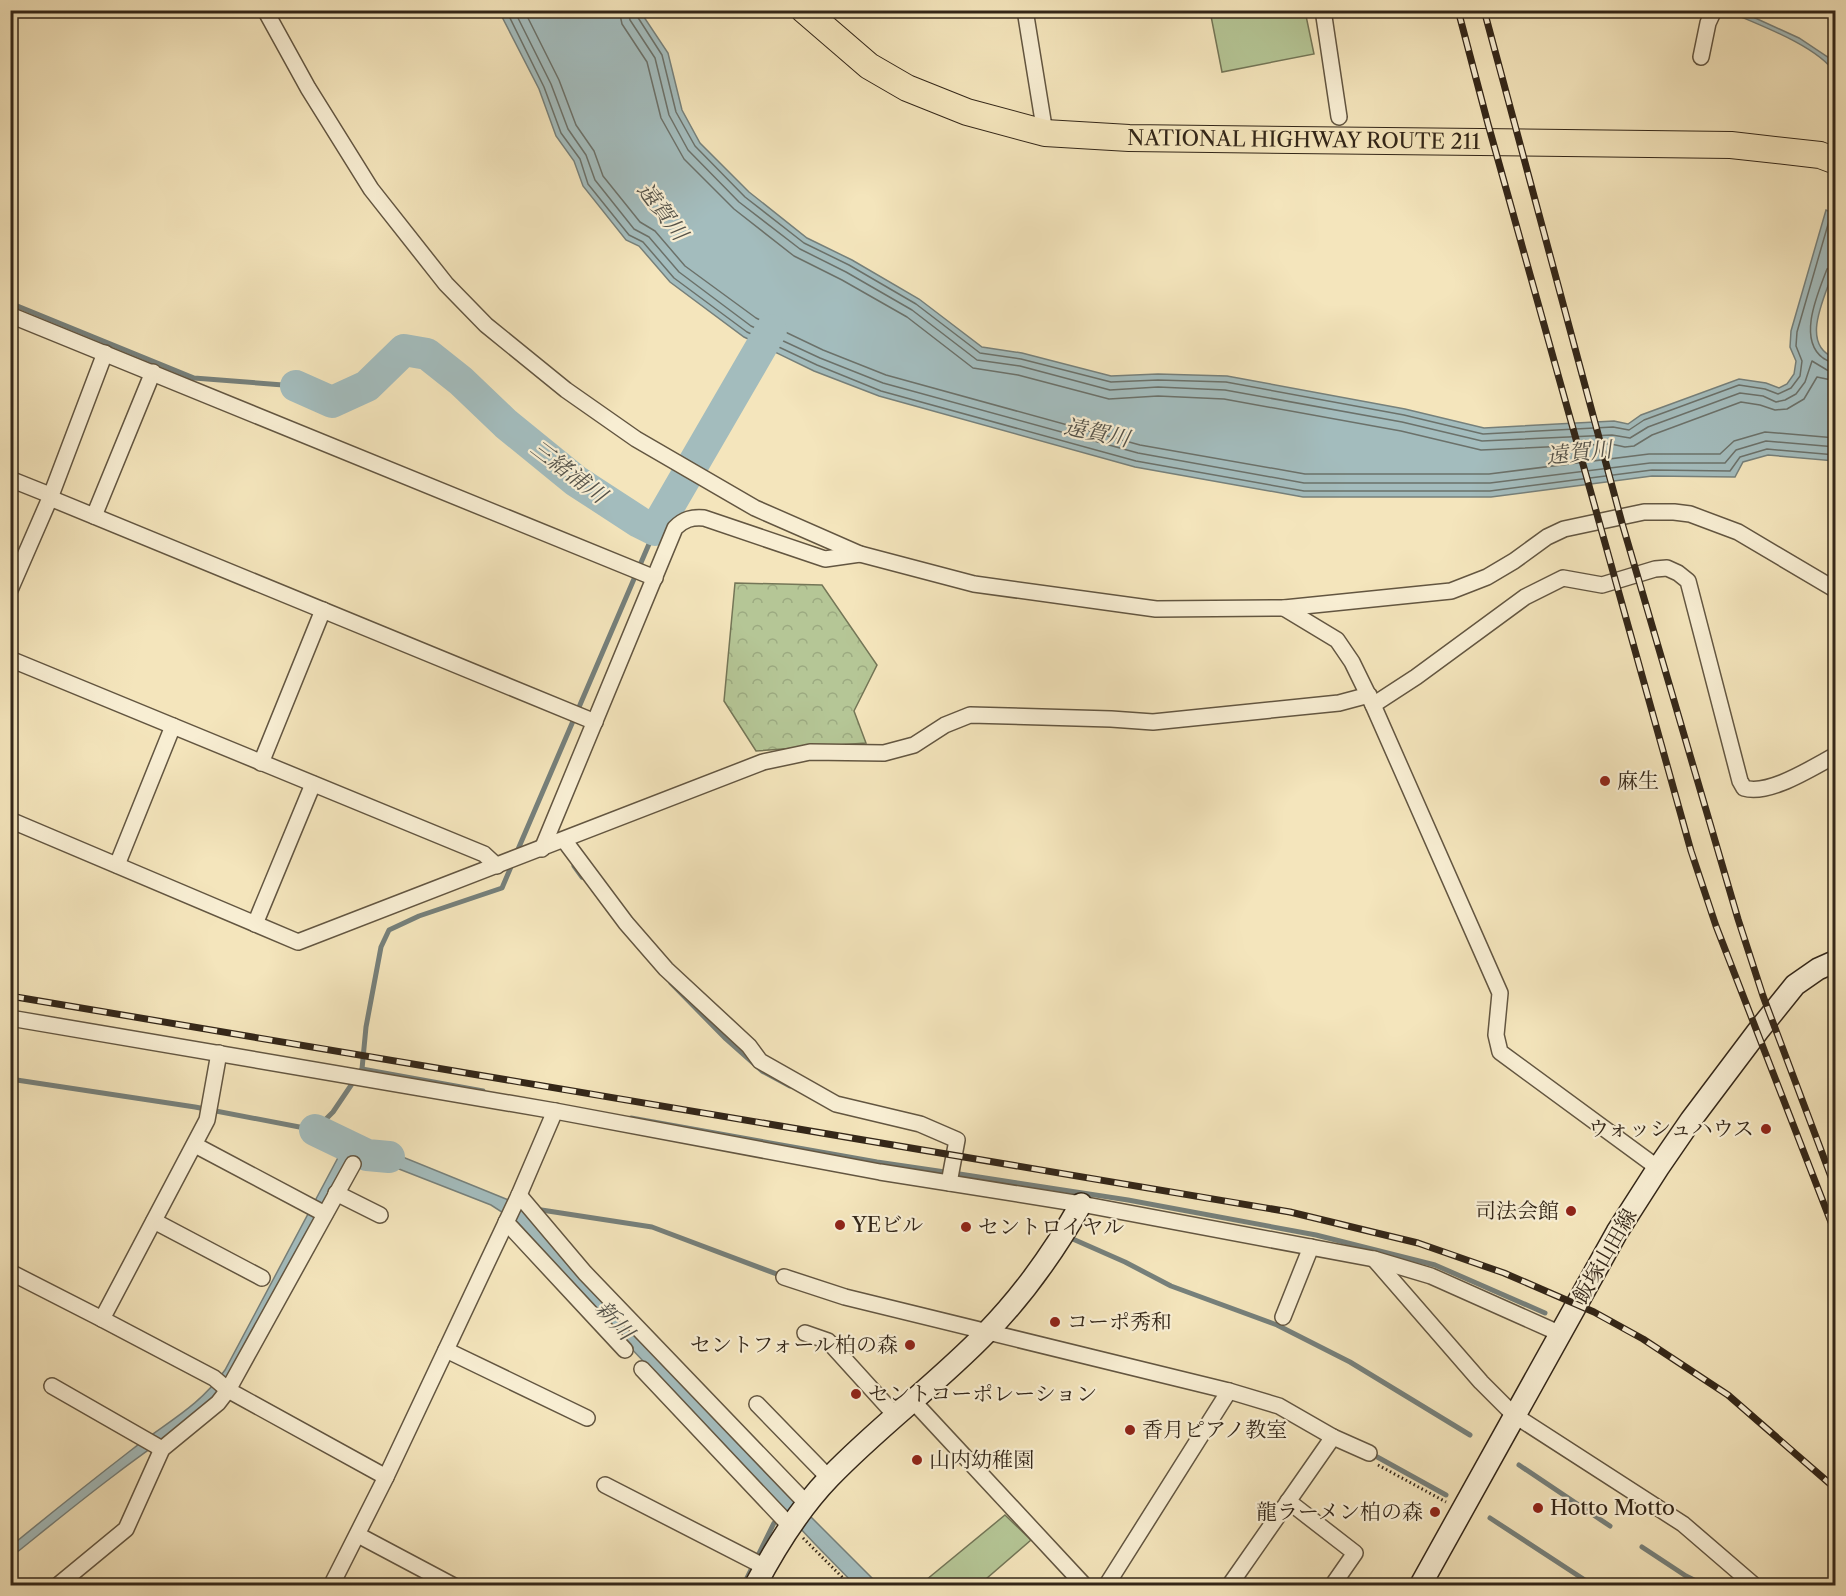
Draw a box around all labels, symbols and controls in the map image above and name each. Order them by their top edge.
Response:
street label: NATIONAL HIGHWAY ROUTE 211 [1127,125,1481,154]
water label: 遠賀川 [632,177,694,247]
water label: 遠賀川 [1062,412,1134,453]
water label: 三緒浦川 [525,434,614,510]
water label: 遠賀川 [1545,435,1615,469]
place label: 麻生 [1617,768,1659,793]
marker: 麻生 [1598,774,1612,788]
place label: ウォッシュハウス [1588,1116,1754,1141]
marker: ウォッシュハウス [1759,1122,1773,1136]
place label: 司法会館 [1475,1198,1559,1223]
marker: 司法会館 [1564,1204,1578,1218]
street label: 飯塚山田線 [1567,1204,1642,1307]
place label: YEビル [851,1212,923,1237]
place label: セントロイヤル [978,1214,1124,1239]
marker: YEビル [833,1218,847,1232]
marker: セントロイヤル [959,1220,973,1234]
water label: 新川 [590,1295,641,1347]
place label: コーポ秀和 [1067,1309,1172,1334]
marker: コーポ秀和 [1048,1315,1062,1329]
place label: セントフォール柏の森 [690,1332,898,1357]
marker: セントフォール柏の森 [903,1338,917,1352]
place label: セントコーポレーション [868,1381,1097,1406]
marker: セントコーポレーション [849,1387,863,1401]
place label: 香月ピアノ教室 [1142,1417,1287,1442]
marker: 香月ピアノ教室 [1123,1423,1137,1437]
place label: 山内幼稚園 [929,1447,1034,1472]
marker: 山内幼稚園 [910,1453,924,1467]
place label: Hotto Motto [1550,1495,1675,1520]
place label: 龍ラーメン柏の森 [1256,1499,1423,1524]
marker: Hotto Motto [1531,1501,1545,1515]
marker: 龍ラーメン柏の森 [1428,1505,1442,1519]

